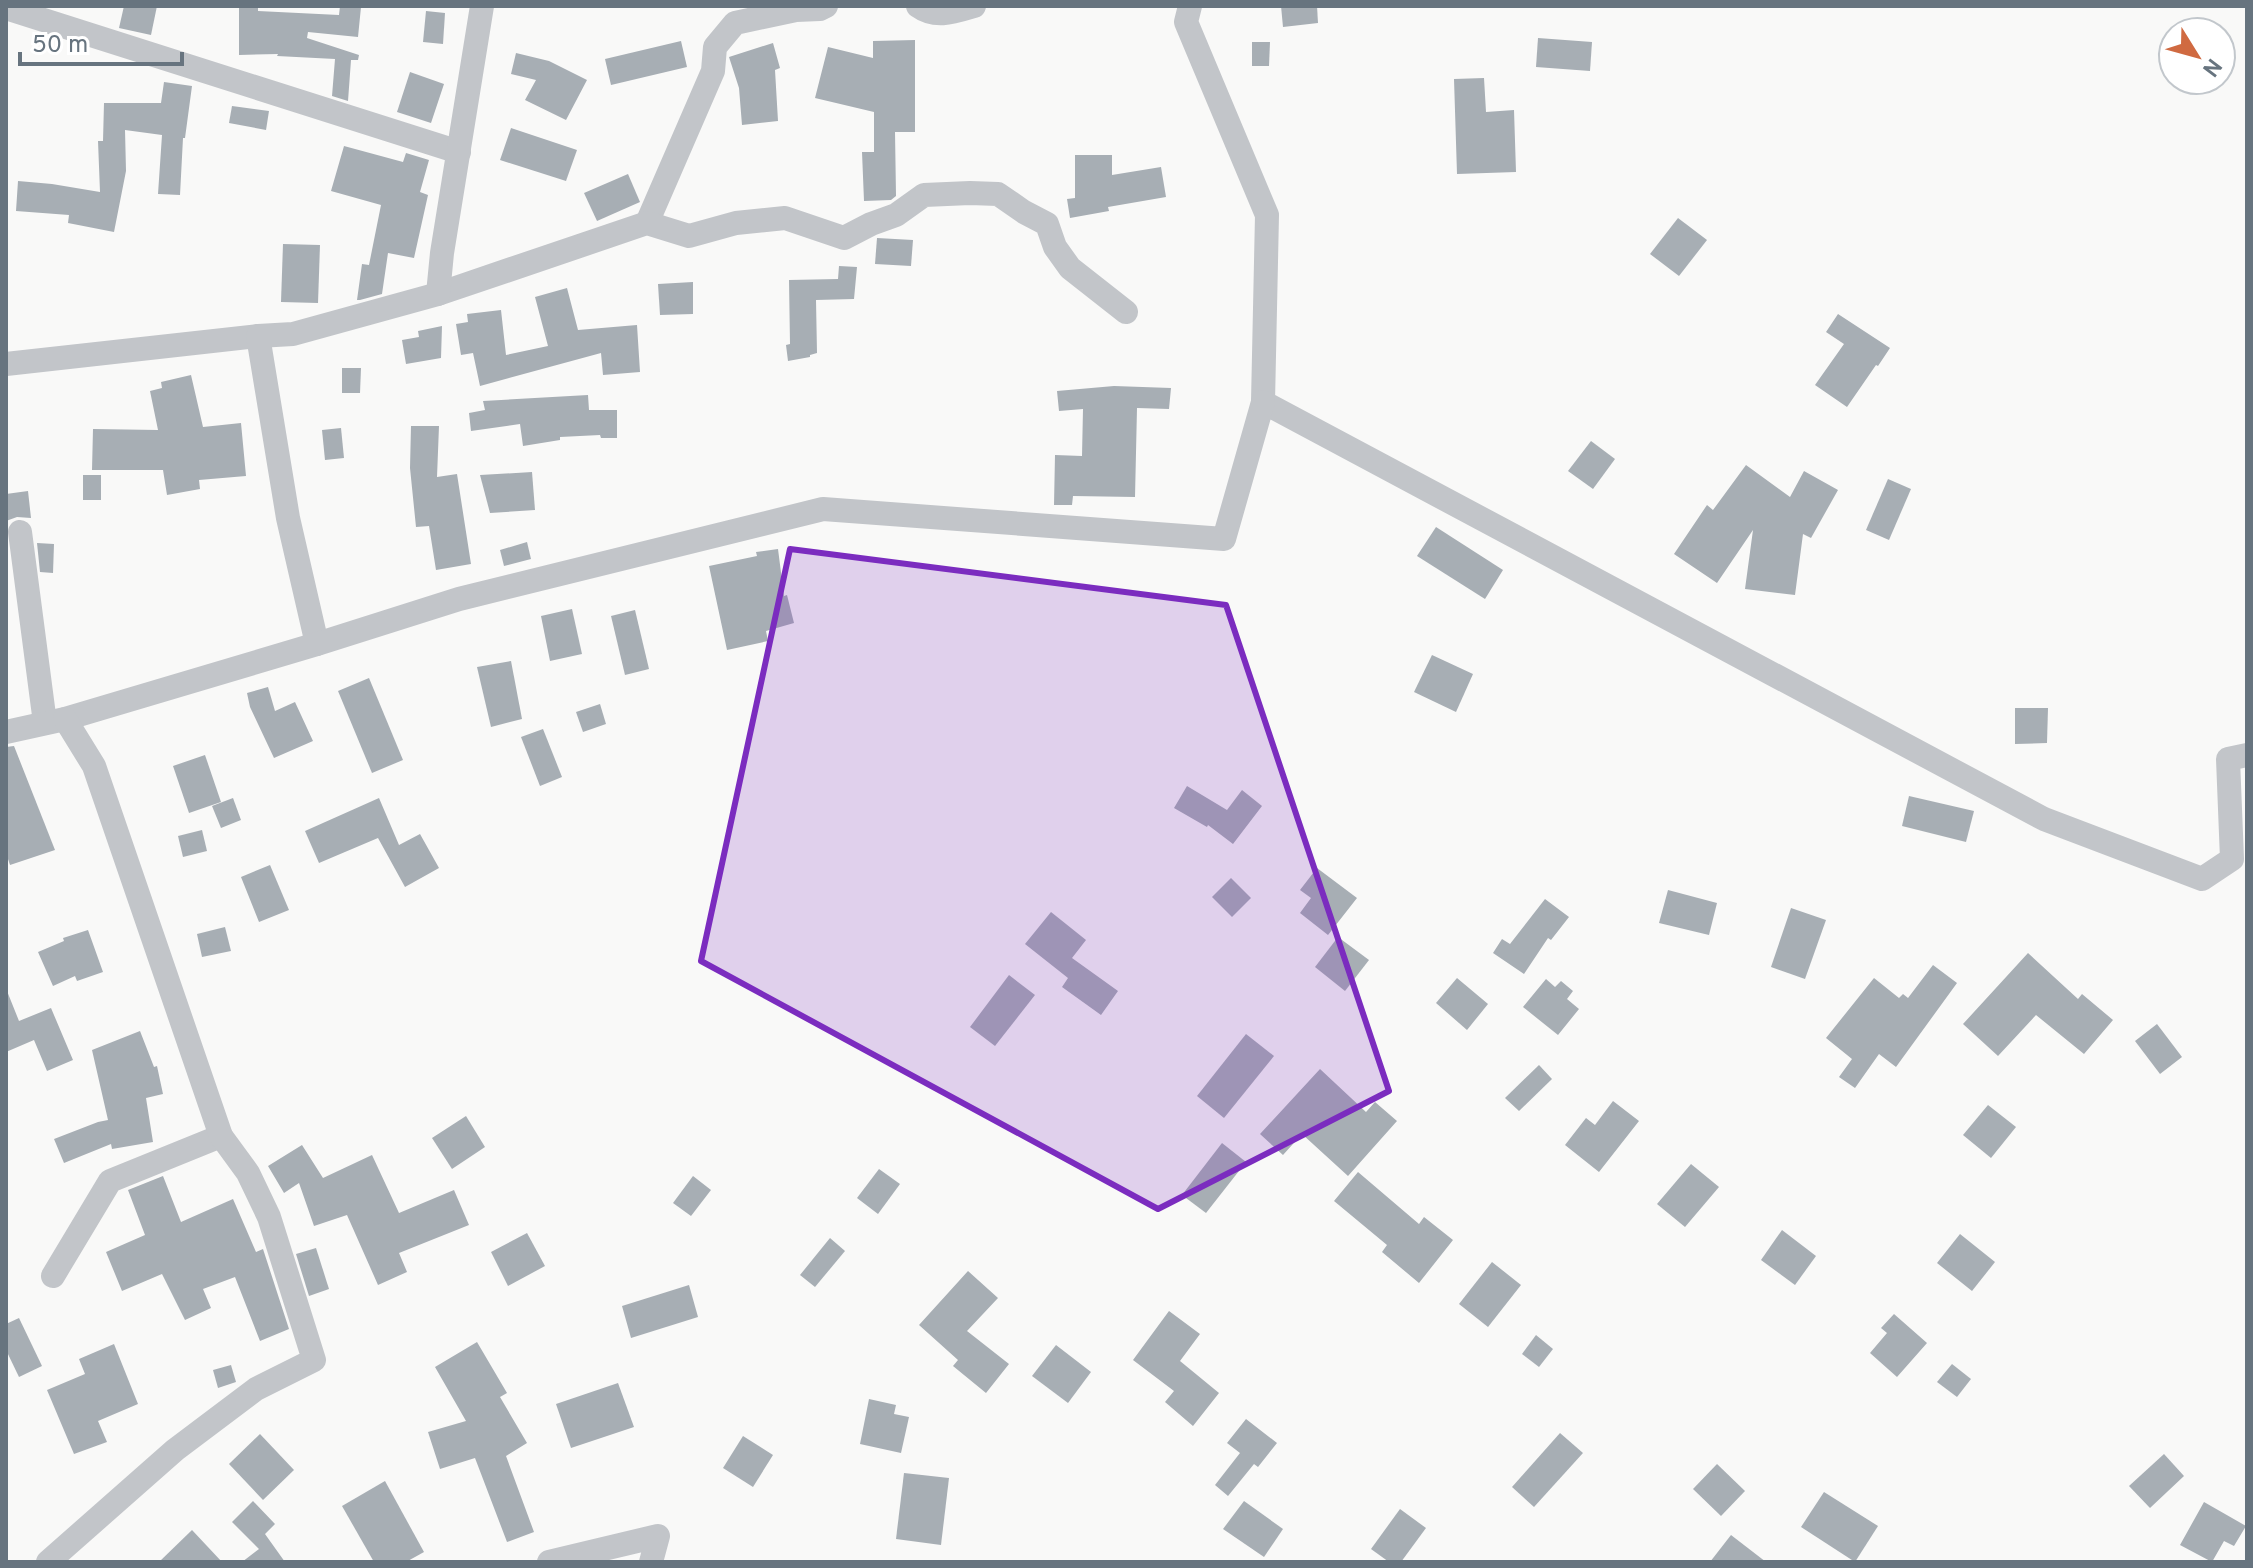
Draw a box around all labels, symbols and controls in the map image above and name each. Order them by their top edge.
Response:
scale bar [20,16,182,66]
north arrow [2157,16,2237,96]
text: 50 m [32,31,88,61]
text: N [2195,52,2227,81]

